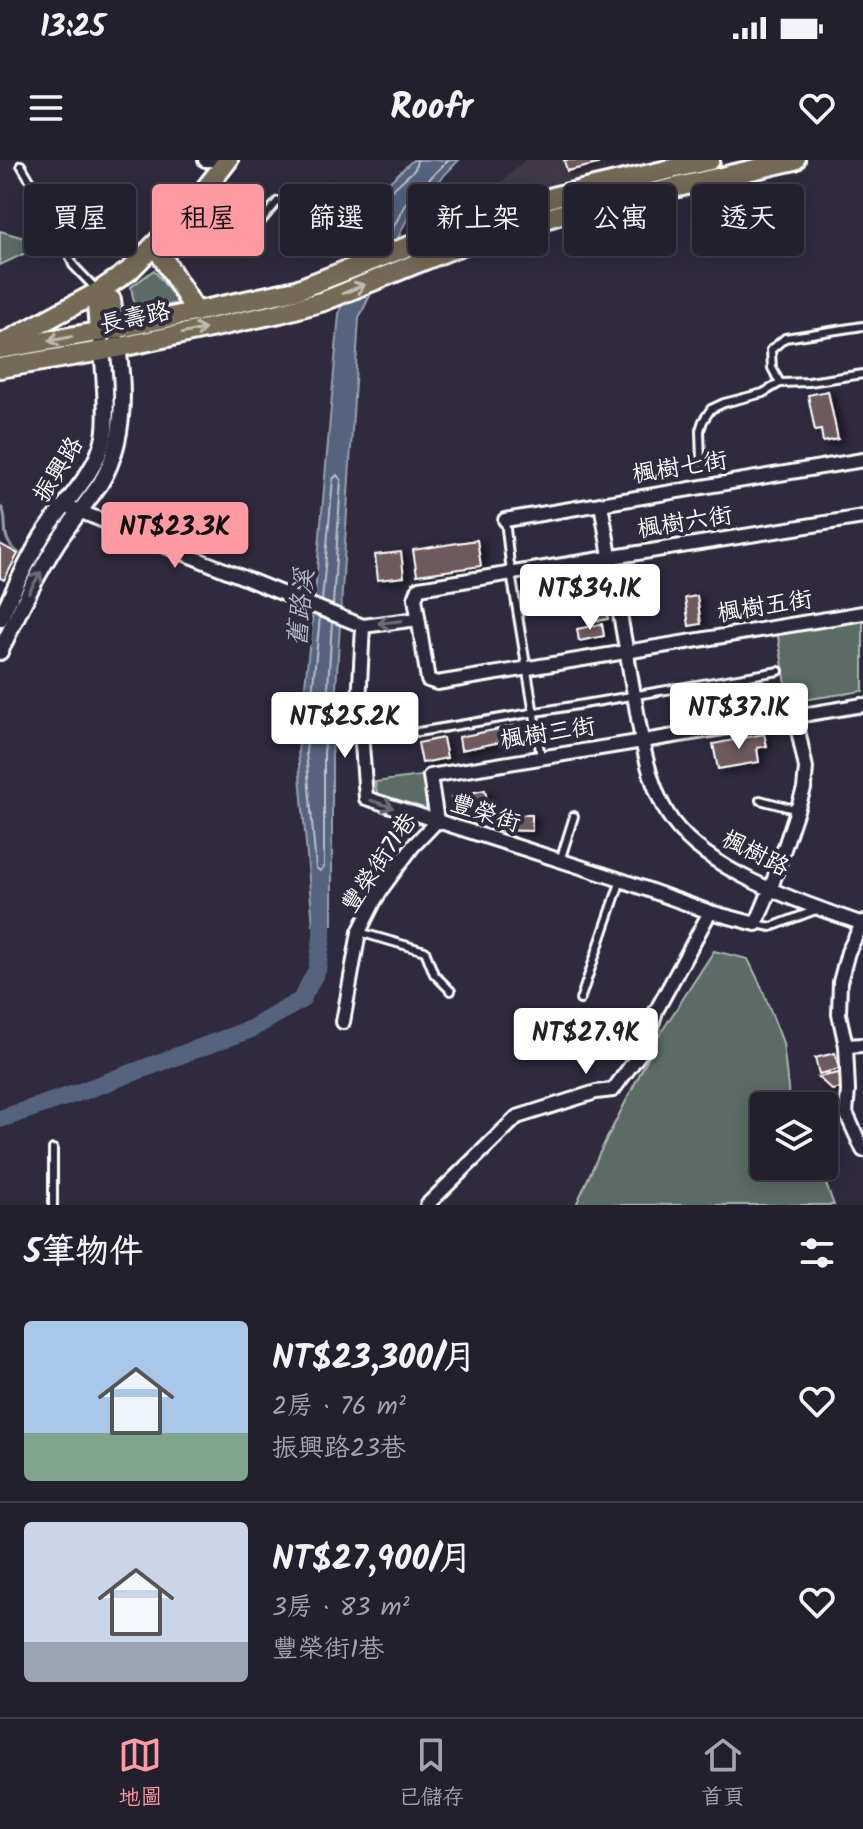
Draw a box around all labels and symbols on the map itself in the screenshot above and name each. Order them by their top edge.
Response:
one-way arrow [341,281,366,295]
street label: 長壽路 [96,292,174,346]
one-way arrow [181,323,207,338]
one-way arrow [47,332,73,347]
street label: 振興路 [23,429,95,511]
street label: 楓樹七街 [630,441,730,495]
street label: 楓樹六街 [635,496,735,550]
pin: NT$23.3K [92,502,258,570]
pin: NT$34.1K [507,564,673,632]
water label: 舊路溪 [277,565,327,649]
one-way arrow [27,571,43,594]
street label: 楓樹五街 [715,580,815,634]
one-way arrow [378,615,404,630]
pin: NT$37.1K [656,683,822,751]
pin: NT$25.2K [262,692,428,760]
street label: 楓樹三街 [498,707,598,761]
street label: 豐榮街 [445,784,525,844]
one-way arrow [369,797,394,812]
street label: 豐榮街71巷 [332,805,428,921]
street label: 楓樹路 [714,820,796,888]
pin: NT$27.9K [503,1008,669,1076]

